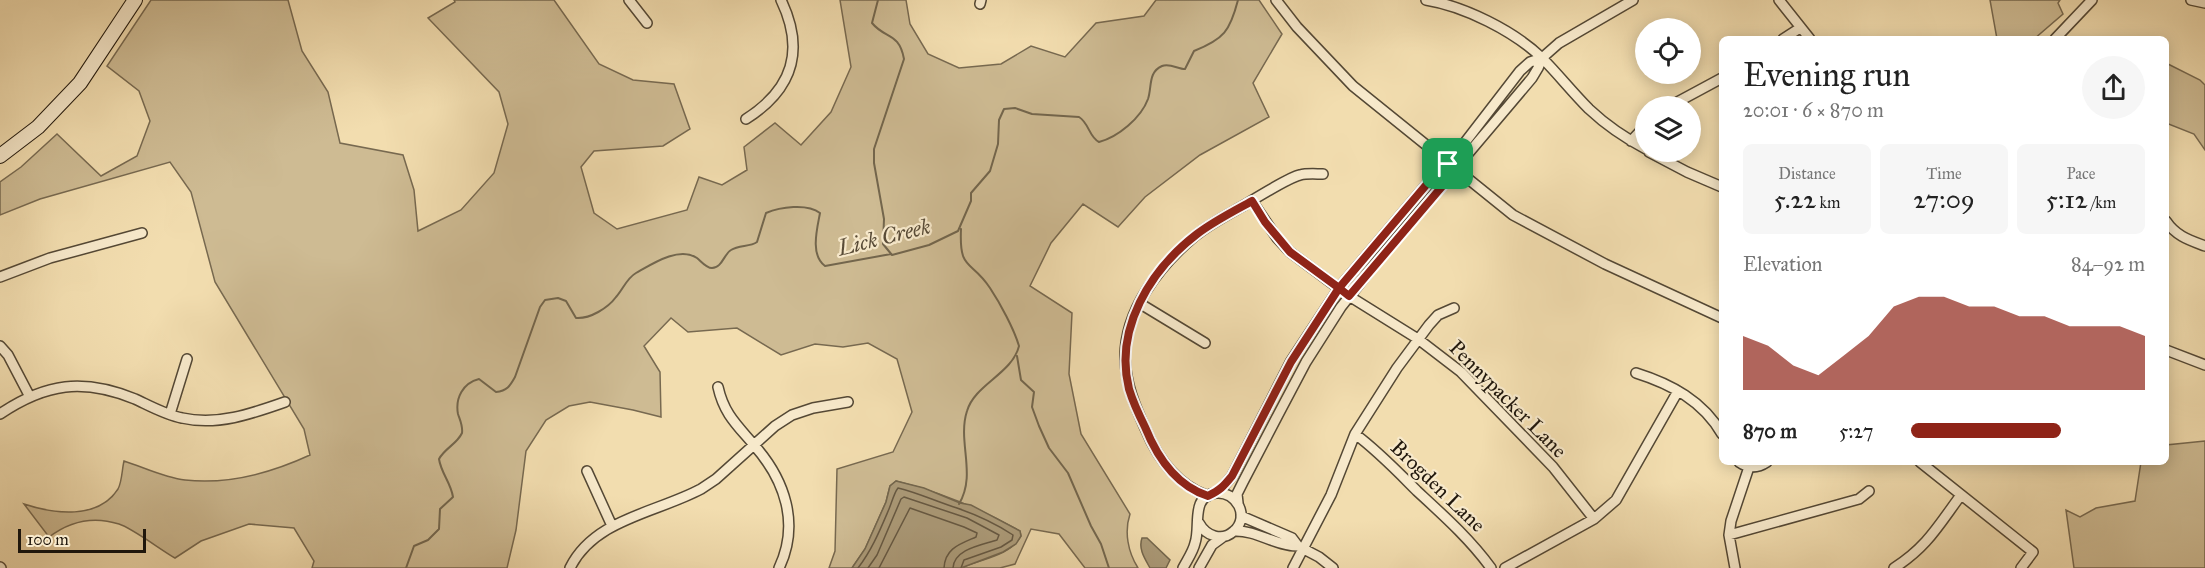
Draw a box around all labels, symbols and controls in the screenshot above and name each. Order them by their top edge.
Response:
map controls [1635,18,1701,162]
button: locate [1635,18,1701,84]
text: Evening run [1743,55,1910,95]
button: share [2082,56,2145,119]
button: layers [1635,96,1701,162]
text: 20:01 · 6 × 870 m [1743,98,1884,122]
pin [1422,138,1473,189]
icon: arrive [1431,147,1464,180]
text: Distance [1778,164,1836,183]
text: Time [1926,164,1962,183]
text: Pace [2066,164,2096,183]
text: 5.22 [1774,183,1816,215]
text: 27:09 [1913,183,1975,215]
text: 5:12 [2046,183,2088,215]
text: km [1816,193,1840,212]
text: /km [2088,193,2116,212]
water label: Lick Creek [834,212,933,262]
text: Elevation [1743,252,1822,276]
text: 84–92 m [2071,252,2145,276]
street label: Pennypacker Lane [1444,335,1572,463]
text: 870 m [1743,419,1797,443]
text: 5:27 [1839,419,1873,443]
street label: Brogden Lane [1385,434,1491,538]
scale bar [18,526,146,554]
text: 100 m [27,530,69,549]

